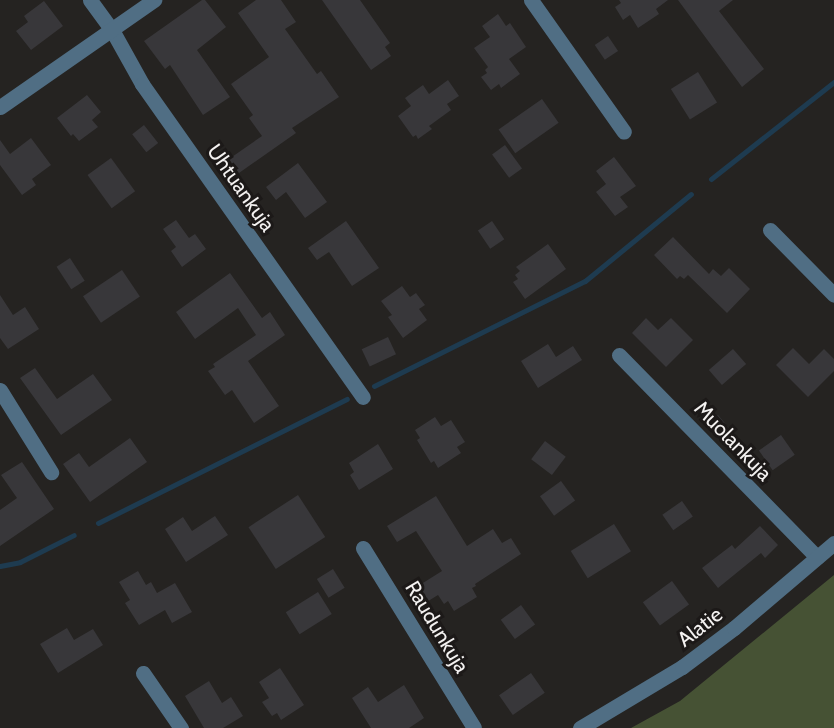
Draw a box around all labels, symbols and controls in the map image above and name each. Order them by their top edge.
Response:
street label: Uhtuankuja [202,139,280,237]
street label: Muolankuja [689,396,777,486]
street label: Raudunkuja [400,576,474,678]
street label: Alatie [673,602,727,652]

